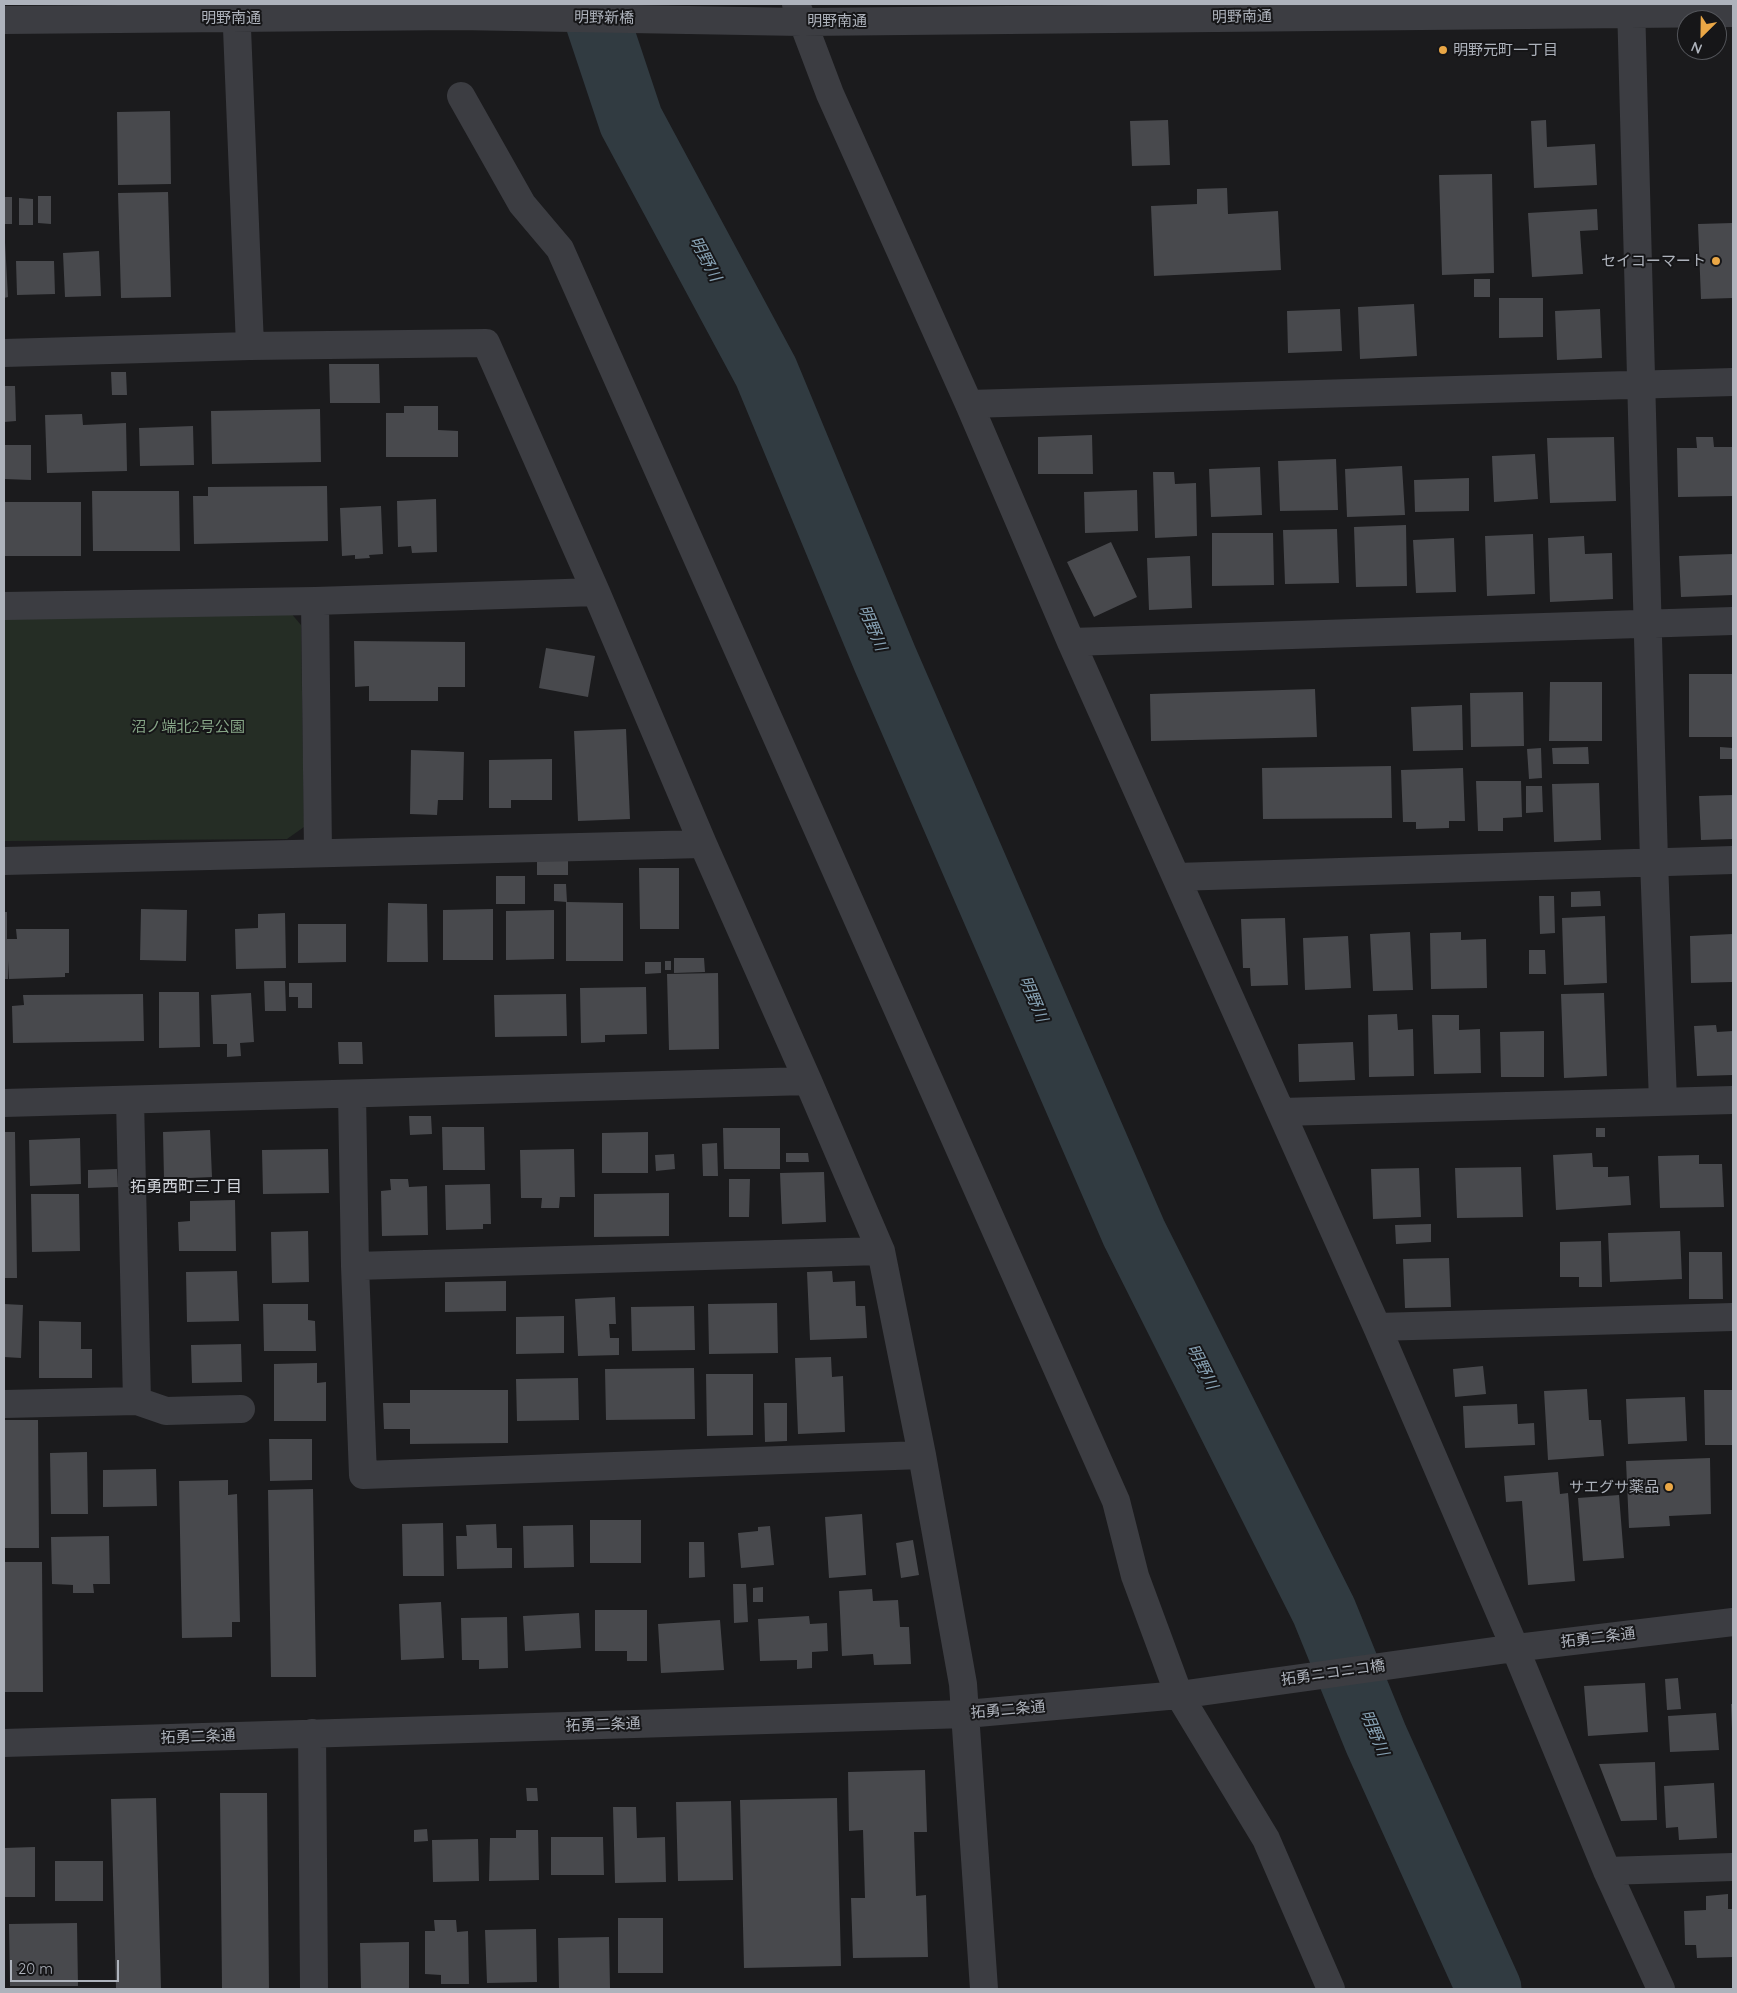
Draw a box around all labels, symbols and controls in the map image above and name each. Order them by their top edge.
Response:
street label: 明野南通 [1212,7,1272,27]
street label: 明野新橋 [574,8,634,28]
street label: 明野南通 [201,9,261,27]
north arrow [1677,10,1727,60]
street label: 明野南通 [807,12,867,30]
text: N [1688,38,1705,58]
place label: 明野元町一丁目 [1453,41,1558,59]
marker: 明野元町一丁目 [1437,44,1449,56]
water label: 明野川 [685,233,725,285]
place label: セイコーマート [1601,252,1706,270]
marker: セイコーマート [1710,255,1722,267]
water label: 明野川 [854,602,890,654]
park label: 沼ノ端北2号公園 [131,718,245,736]
water label: 明野川 [1015,973,1051,1025]
district label: 拓勇西町三丁目 [130,1177,242,1197]
water label: 明野川 [1183,1341,1221,1393]
place label: サエグサ薬品 [1569,1478,1659,1496]
marker: サエグサ薬品 [1663,1481,1675,1493]
street label: 拓勇二条通 [1560,1624,1636,1652]
street label: 拓勇ニコニコ橋 [1280,1657,1386,1689]
street label: 拓勇二条通 [970,1698,1046,1722]
water label: 明野川 [1356,1707,1392,1759]
street label: 拓勇二条通 [565,1715,641,1735]
street label: 拓勇二条通 [160,1727,236,1747]
scale bar [12,1950,121,1982]
text: 20 m [18,1959,53,1978]

